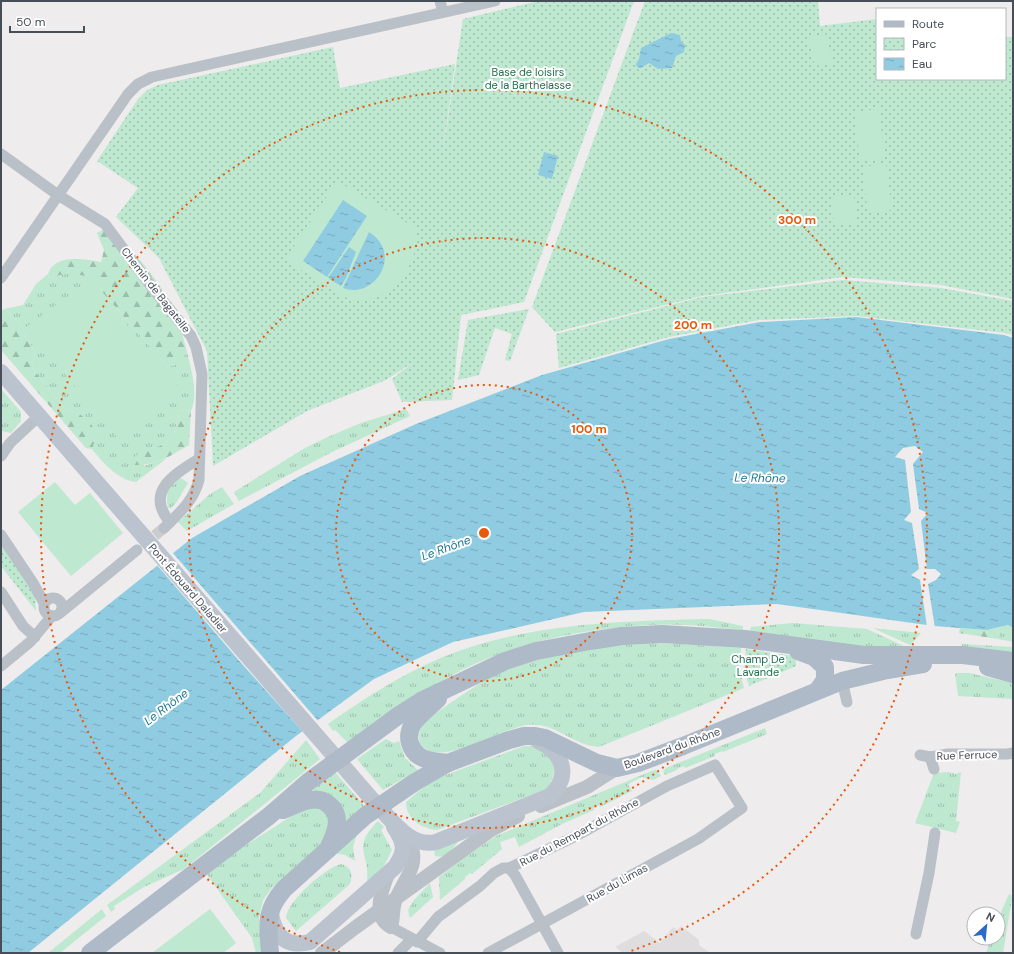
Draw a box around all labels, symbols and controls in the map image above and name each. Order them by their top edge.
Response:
scale bar [10,8,84,34]
legend [876,8,1006,80]
text: 50 m [16,14,45,30]
text: Route [912,16,944,32]
text: Parc [912,36,936,52]
text: Eau [912,56,932,72]
park label: Base de loisirs de la Barthelasse [485,65,571,92]
text: 300 m [778,212,816,228]
street label: Chemin de Bagatelle [118,245,194,335]
text: 200 m [674,317,712,333]
text: 100 m [571,421,607,437]
water label: Le Rhône [734,470,786,486]
centre of rings [477,526,491,540]
water label: Le Rhône [419,532,473,564]
street label: Pont Édouard Daladier [145,541,231,635]
park label: Champ De Lavande [731,652,785,679]
water label: Le Rhône [141,685,191,729]
street label: Boulevard du Rhône [622,724,722,772]
street label: Rue Ferruce [936,747,998,763]
street label: Rue du Rempart du Rhône [517,795,641,869]
street label: Rue du Limas [584,860,650,906]
north arrow [966,906,1006,946]
text: N [984,909,997,925]

